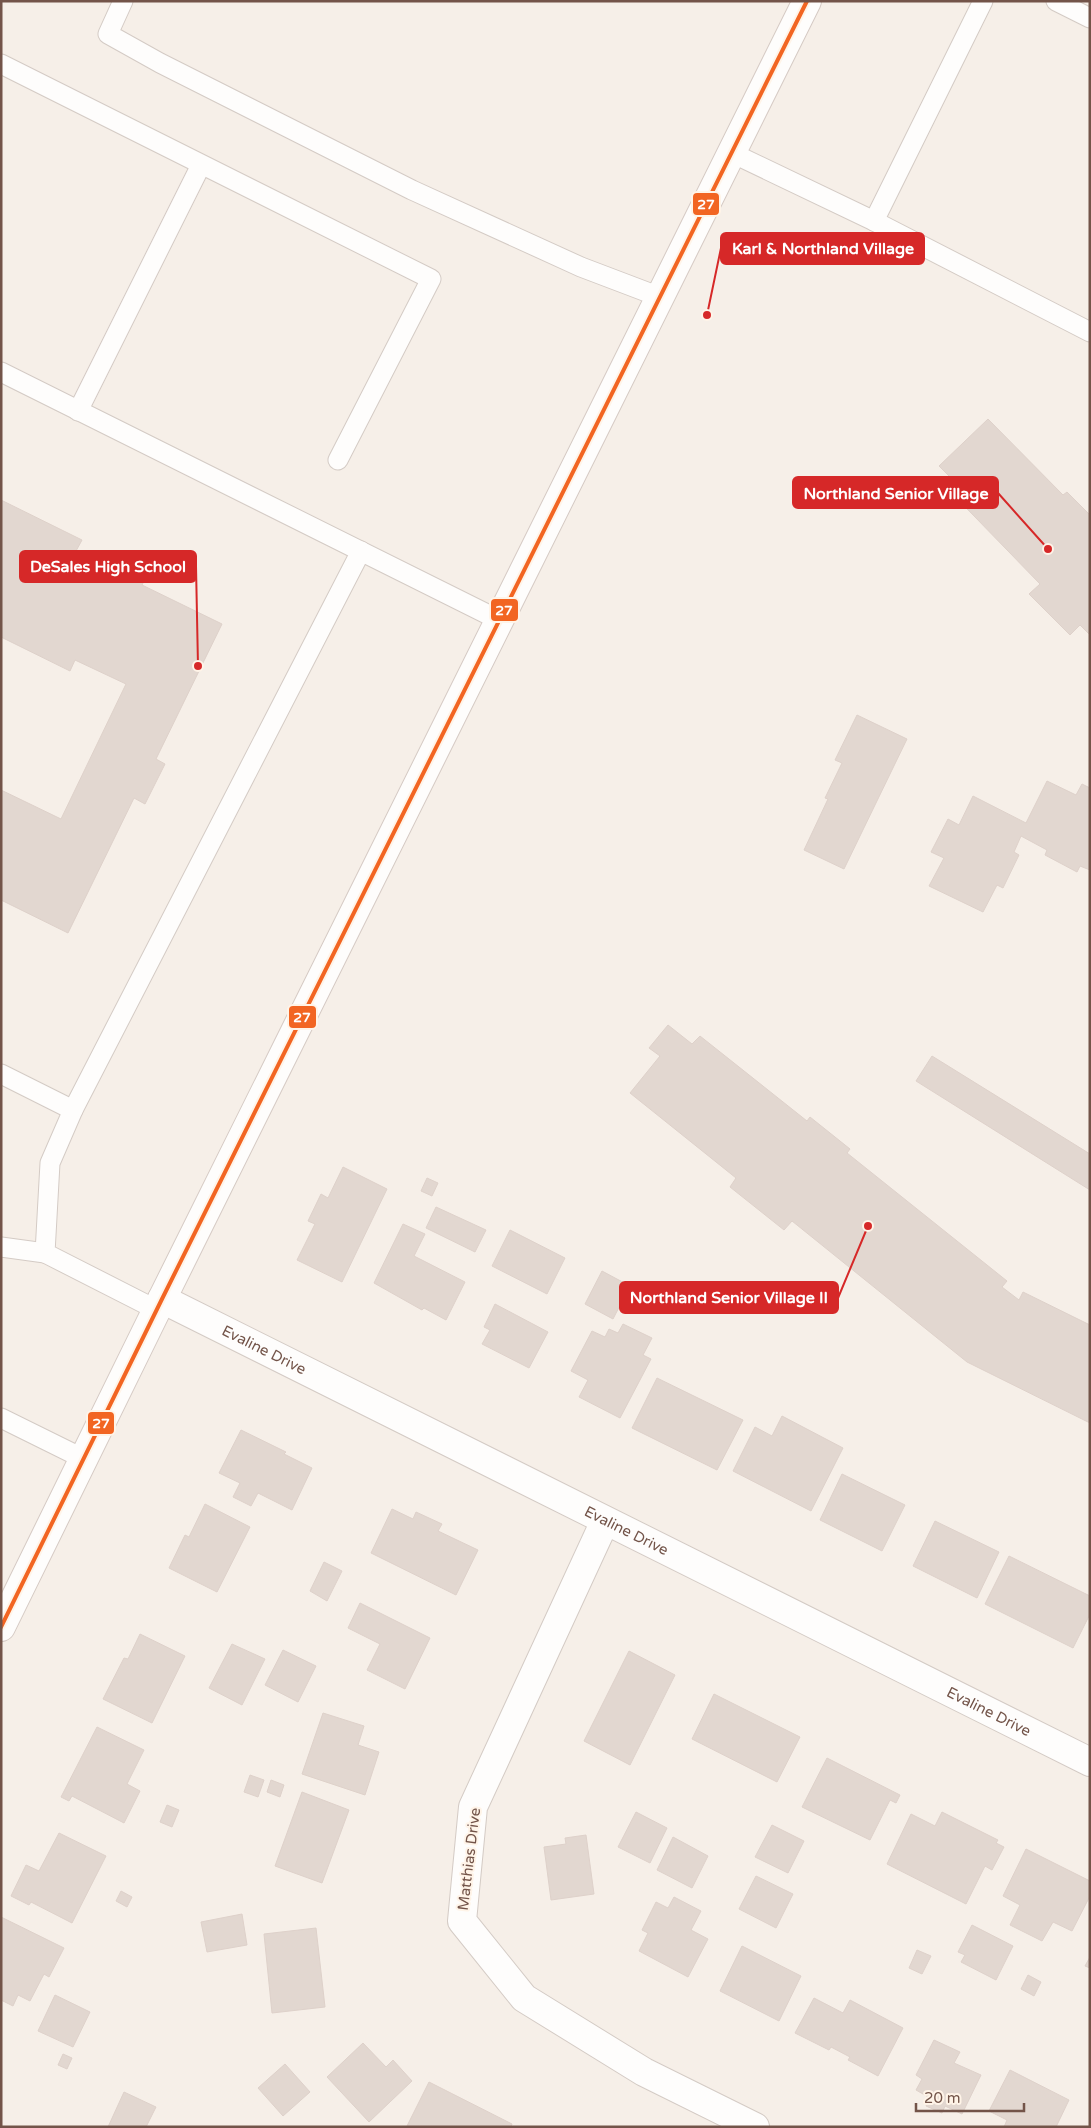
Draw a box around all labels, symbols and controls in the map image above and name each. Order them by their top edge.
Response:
line badge: 27 [692,192,720,216]
text: 27 [697,196,715,213]
callout: Karl & Northland Village [721,233,924,264]
text: Karl & Northland Village [732,239,914,259]
callout: Northland Senior Village [793,477,998,508]
text: Northland Senior Village [803,484,989,504]
callout: DeSales High School [20,551,196,582]
text: DeSales High School [30,557,186,577]
line badge: 27 [490,598,519,622]
text: 27 [495,602,513,619]
line badge: 27 [288,1005,317,1029]
text: 27 [293,1009,311,1026]
callout: Northland Senior Village II [620,1282,838,1313]
text: Northland Senior Village II [630,1288,828,1308]
street label: Evaline Drive [219,1321,309,1378]
line badge: 27 [87,1411,115,1435]
text: 27 [92,1415,110,1432]
street label: Evaline Drive [581,1502,671,1559]
street label: Evaline Drive [944,1683,1034,1740]
street label: Matthias Drive [454,1807,484,1911]
scale bar [916,2080,1024,2112]
text: 20 m [924,2089,961,2107]

